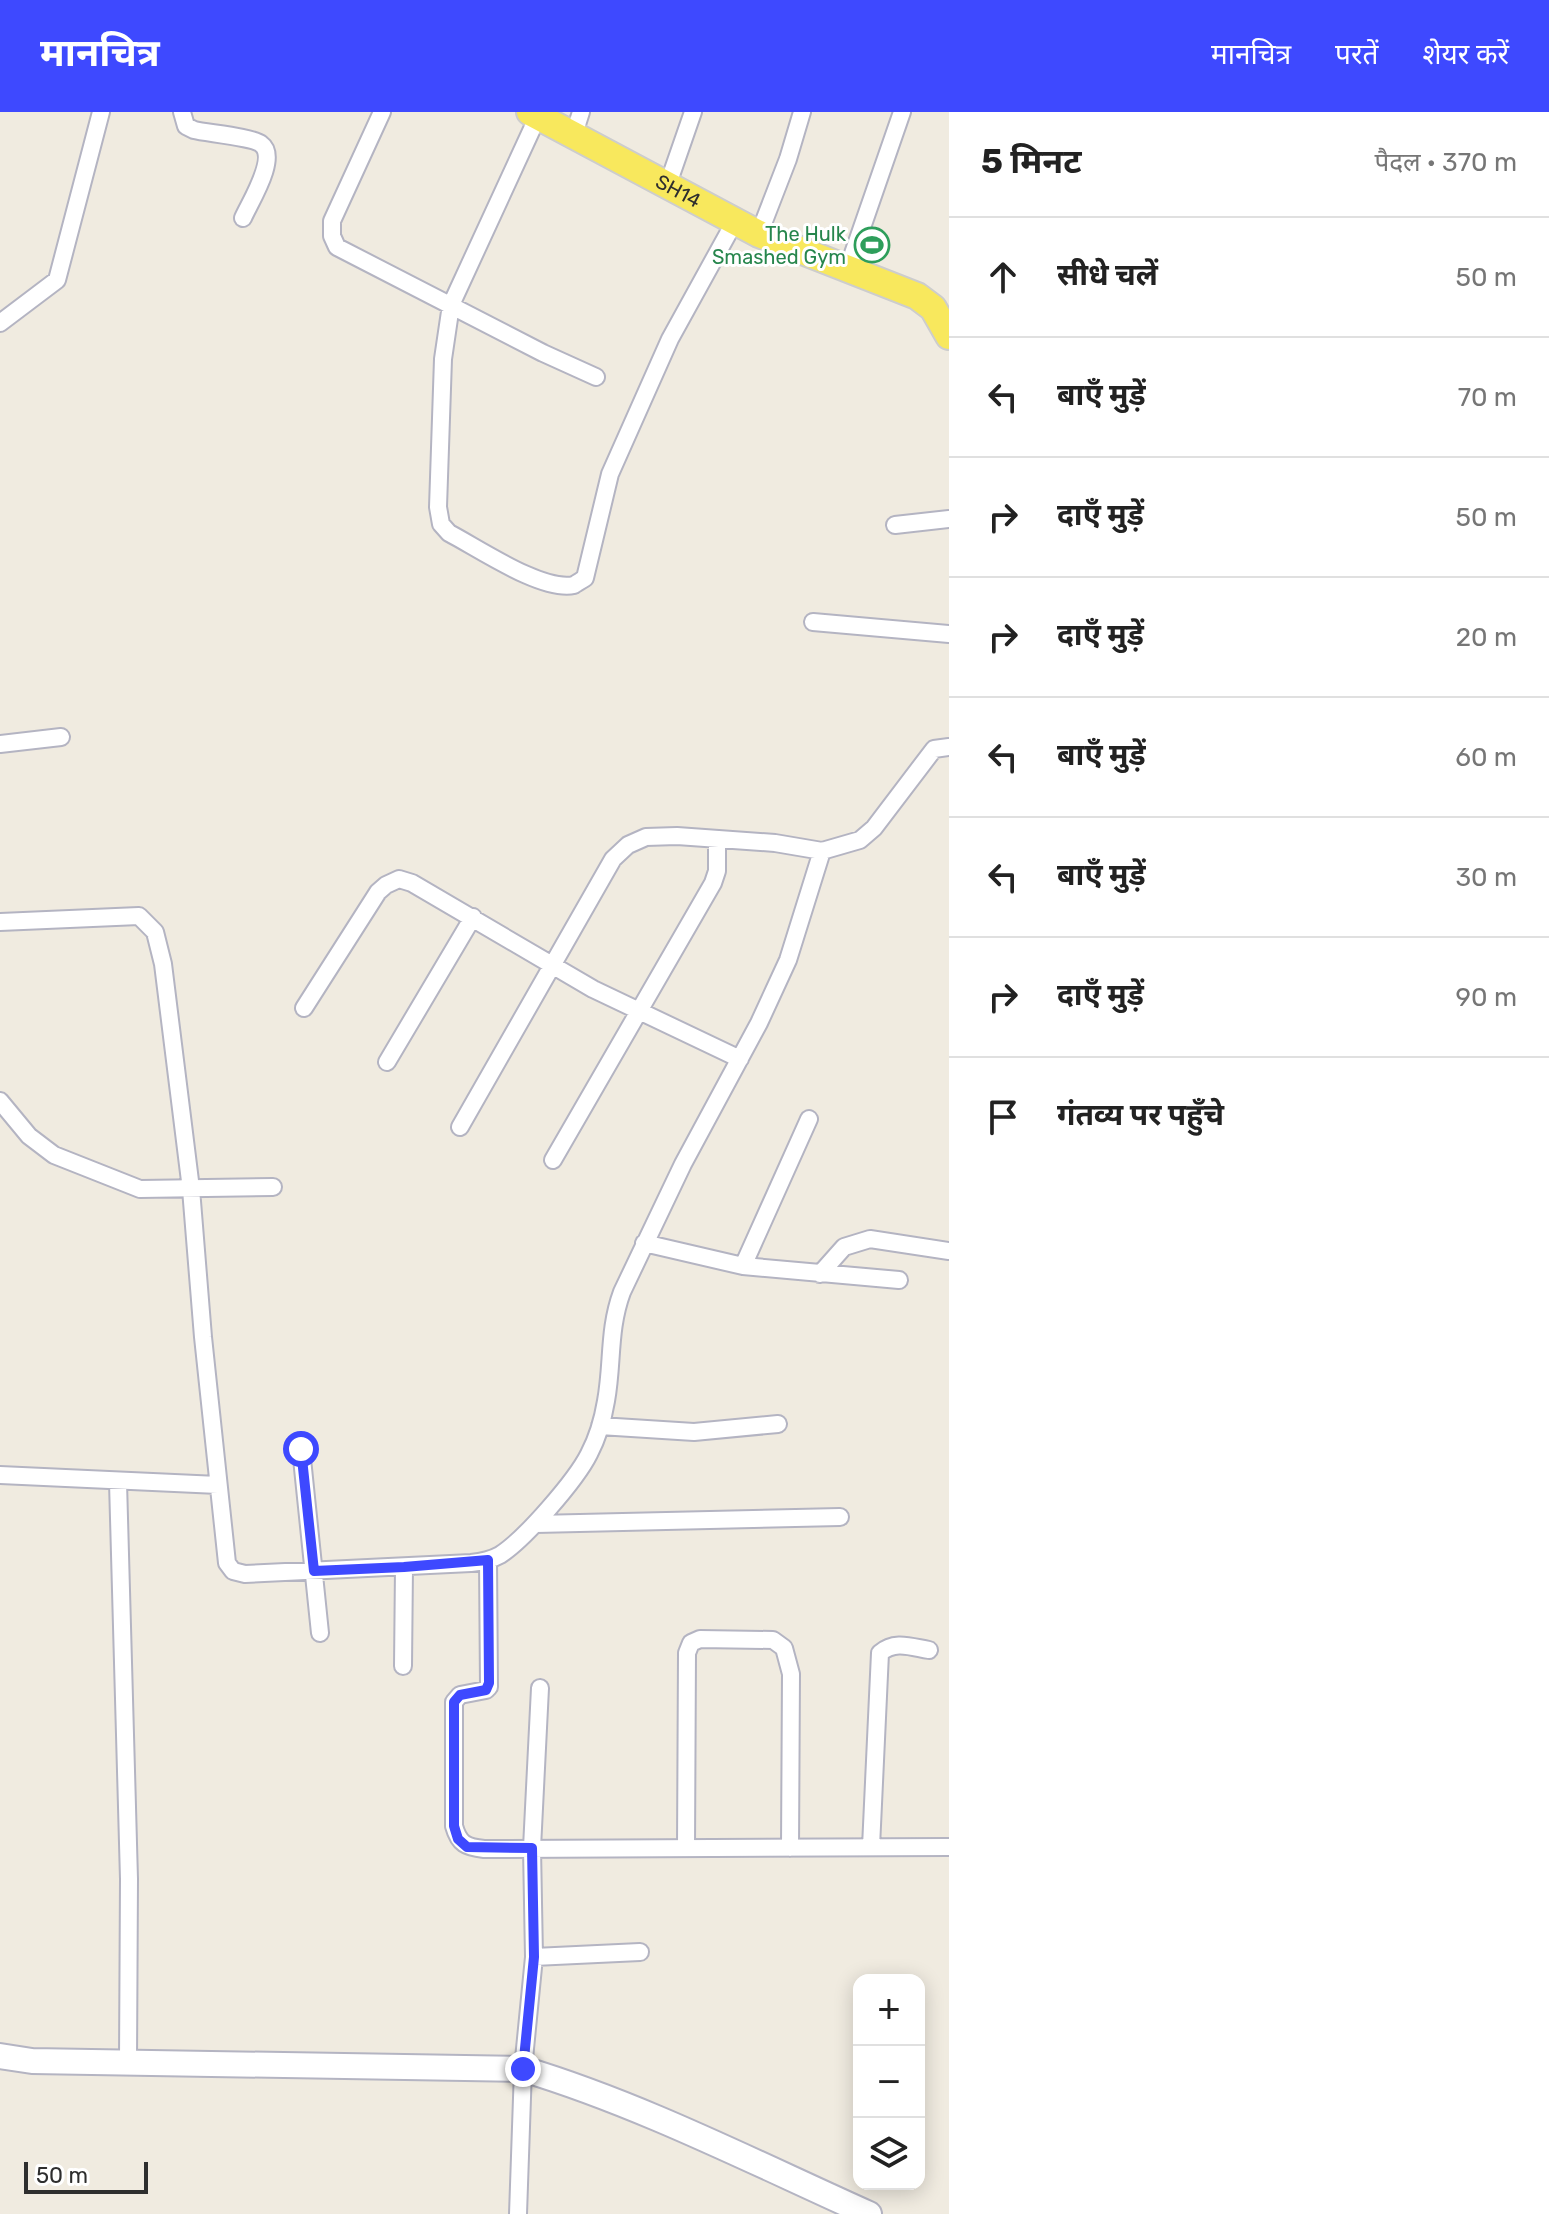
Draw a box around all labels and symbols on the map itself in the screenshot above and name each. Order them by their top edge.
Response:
street label: SH14 [652,169,705,213]
place label: The Hulk Smashed Gym [712,222,847,269]
sports icon: The Hulk Smashed Gym [853,226,891,264]
route start [283,1431,319,1467]
route end [505,2051,541,2087]
scale bar [24,2158,148,2194]

